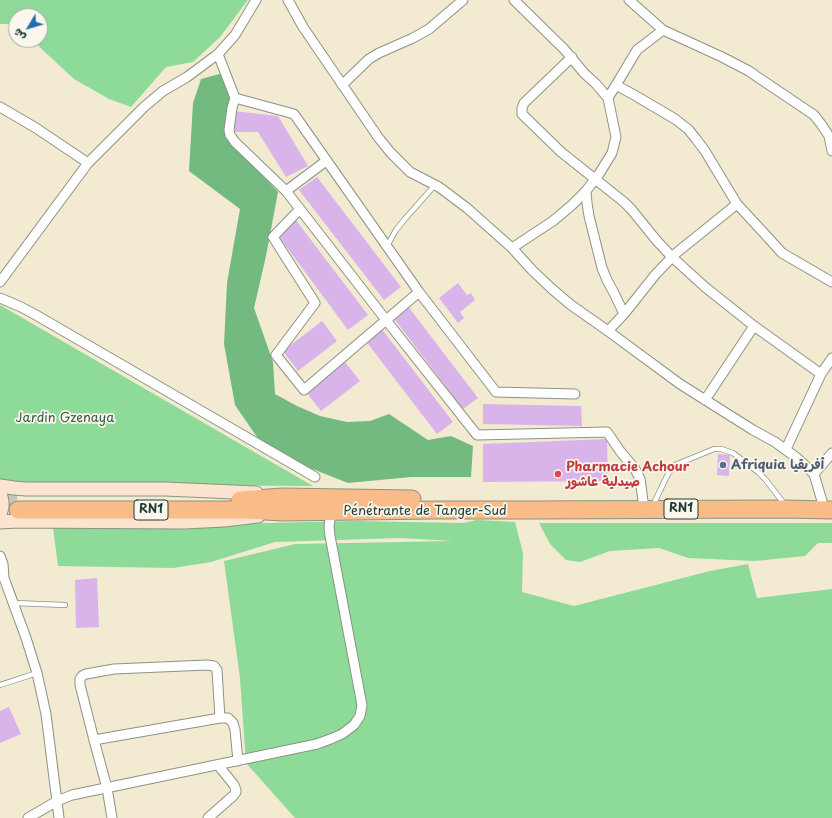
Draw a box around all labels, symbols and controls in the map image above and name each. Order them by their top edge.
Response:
north arrow [8,8,48,48]
text: ش [9,25,29,45]
park label: Jardin Gzenaya [16,410,114,426]
place label: Afriquia أفريقيا [731,457,824,473]
place label: Pharmacie Achour صيدلية عاشور [566,459,689,490]
marker: Afriquia أفريقيا [718,460,728,470]
marker: Pharmacie Achour صيدلية عاشور [553,469,563,479]
road number: RN1 [664,499,698,519]
road number: RN1 [134,500,168,520]
street label: Pénétrante de Tanger-Sud [343,503,507,519]

